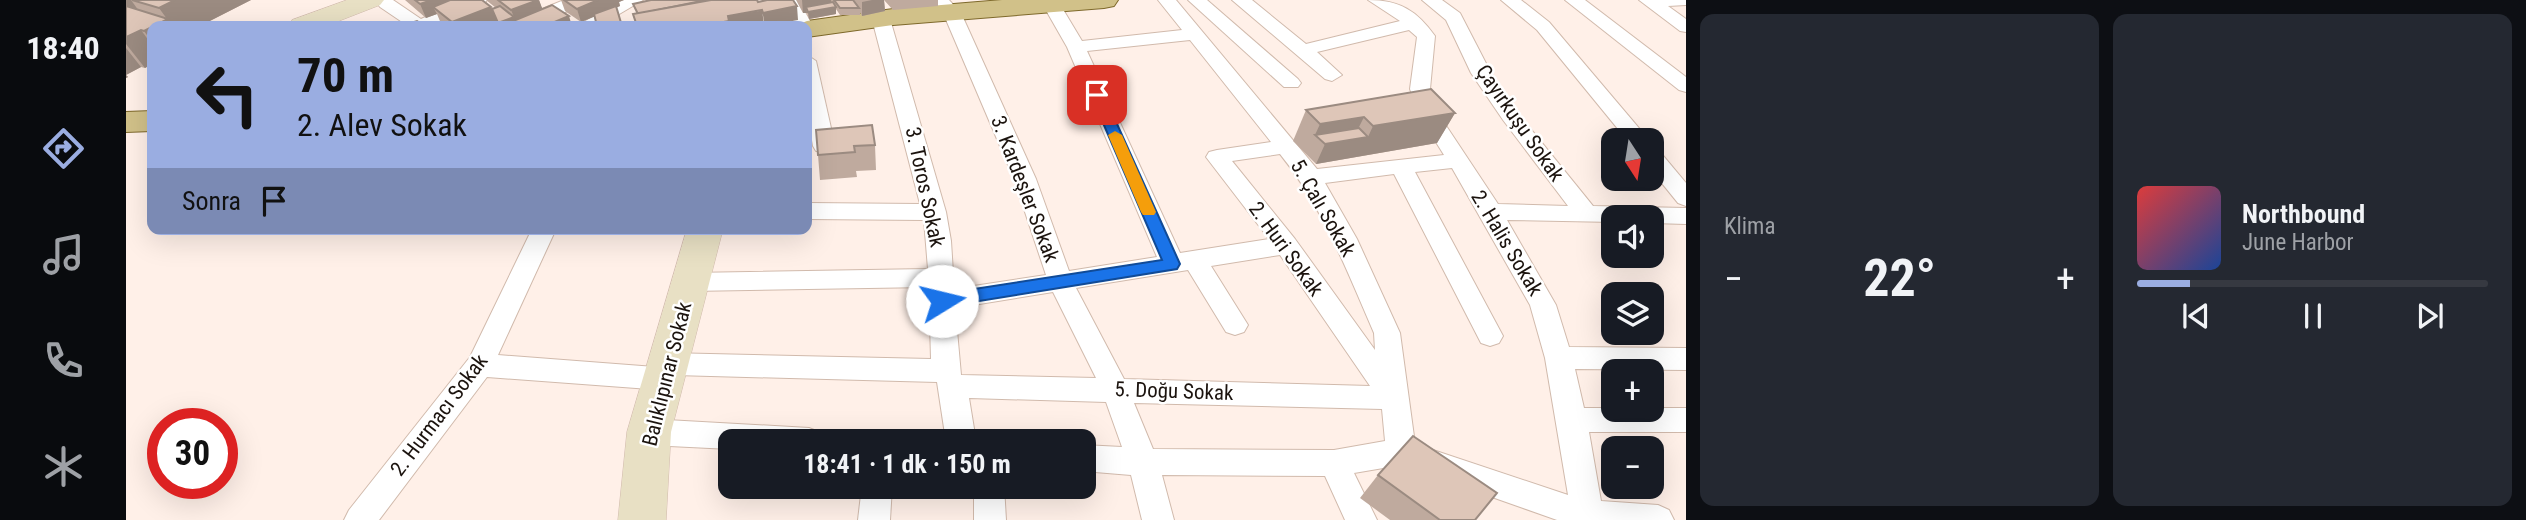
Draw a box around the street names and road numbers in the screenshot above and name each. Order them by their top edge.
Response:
street label: Çayırkuşu Sokak [1471,60,1569,186]
street label: 3. Kardeşler Sokak [986,113,1064,266]
street label: 3. Toros Sokak [901,125,950,250]
street label: 5. Çalı Sokak [1286,155,1361,261]
street label: 2. Halis Sokak [1466,186,1548,300]
street label: 2. Huri Sokak [1244,197,1328,301]
street label: Balıklıpınar Sokak [637,299,697,449]
street label: 2. Hurmacı Sokak [385,349,493,481]
street label: 5. Doğu Sokak [1114,377,1234,405]

